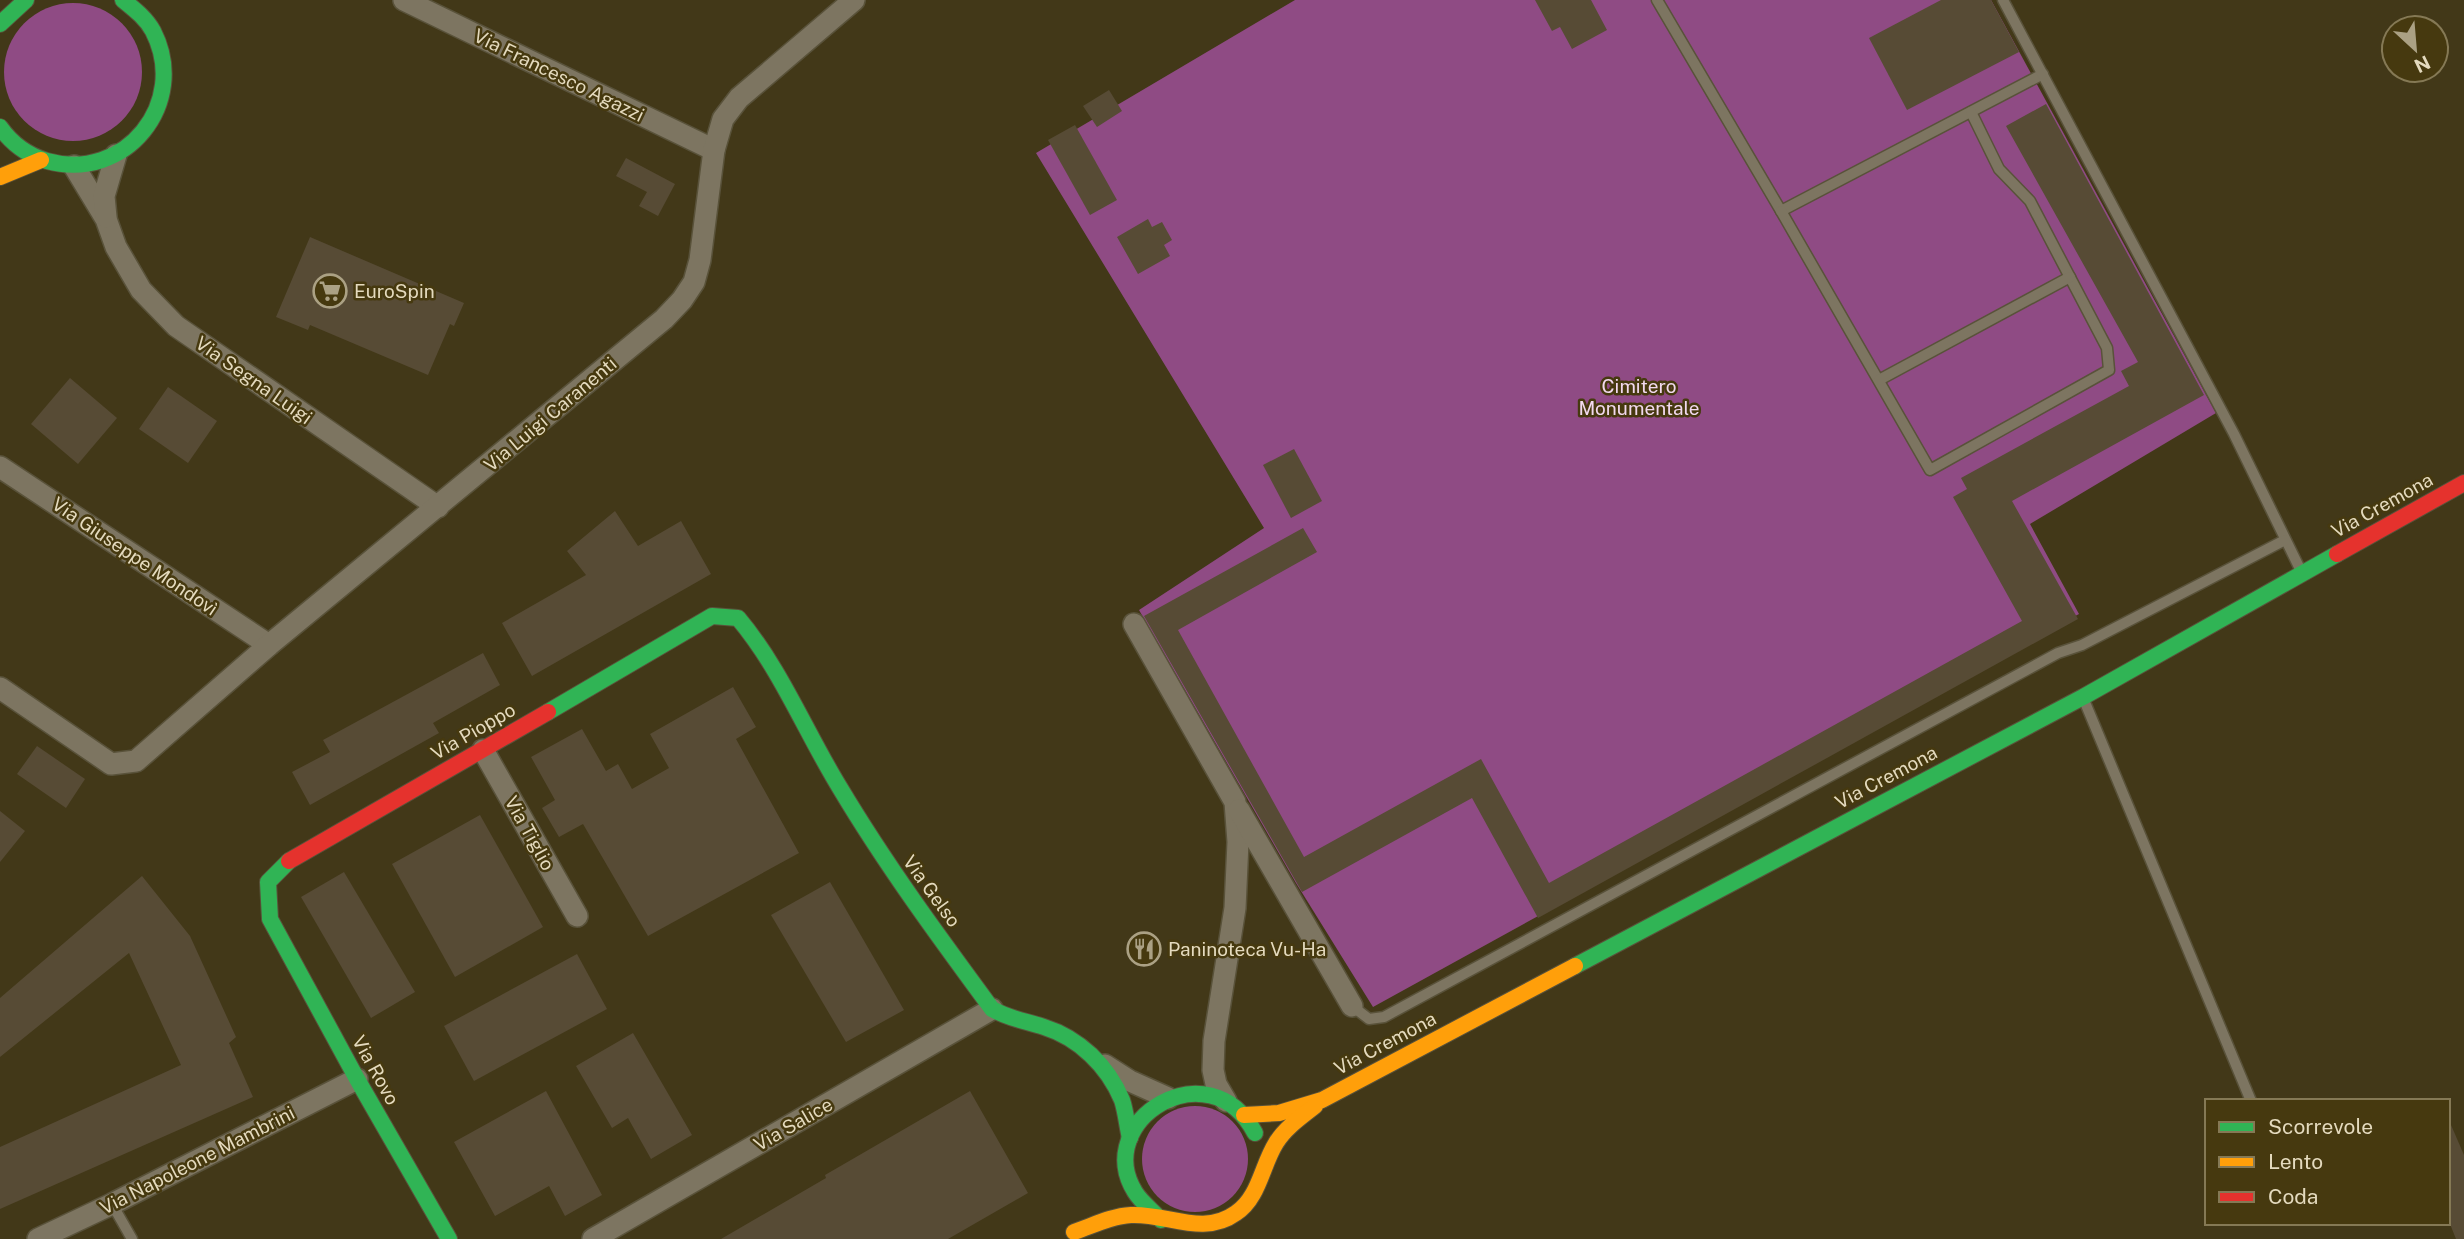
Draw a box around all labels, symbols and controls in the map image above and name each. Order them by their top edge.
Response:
north arrow [2380,14,2450,84]
street label: Via Francesco Agazzi [470,24,648,126]
text: N [2411,51,2434,77]
supermarket icon: EuroSpin [311,272,349,310]
place label: EuroSpin [354,280,435,302]
street label: Via Segna Luigi [191,332,317,428]
street label: Via Luigi Caranenti [479,352,621,476]
park label: Cimitero Monumentale [1578,375,1700,419]
street label: Via Cremona [2328,468,2436,542]
street label: Via Giuseppe Mondovì [48,492,222,620]
street label: Via Pioppo [427,698,519,764]
street label: Via Cremona [1831,741,1941,813]
street label: Via Tiglio [501,792,559,874]
street label: Via Gelso [899,851,965,931]
restaurant icon: Paninoteca Vu-Ha [1125,930,1163,968]
place label: Paninoteca Vu-Ha [1168,938,1326,960]
street label: Via Cremona [1330,1007,1440,1079]
street label: Via Rovo [348,1031,404,1109]
street label: Via Salice [750,1093,836,1155]
legend [2205,1099,2450,1225]
street label: Via Napoleone Mambrini [96,1101,298,1219]
text: Scorrevole [2268,1114,2373,1139]
text: Lento [2268,1149,2323,1174]
text: Coda [2268,1184,2318,1209]

